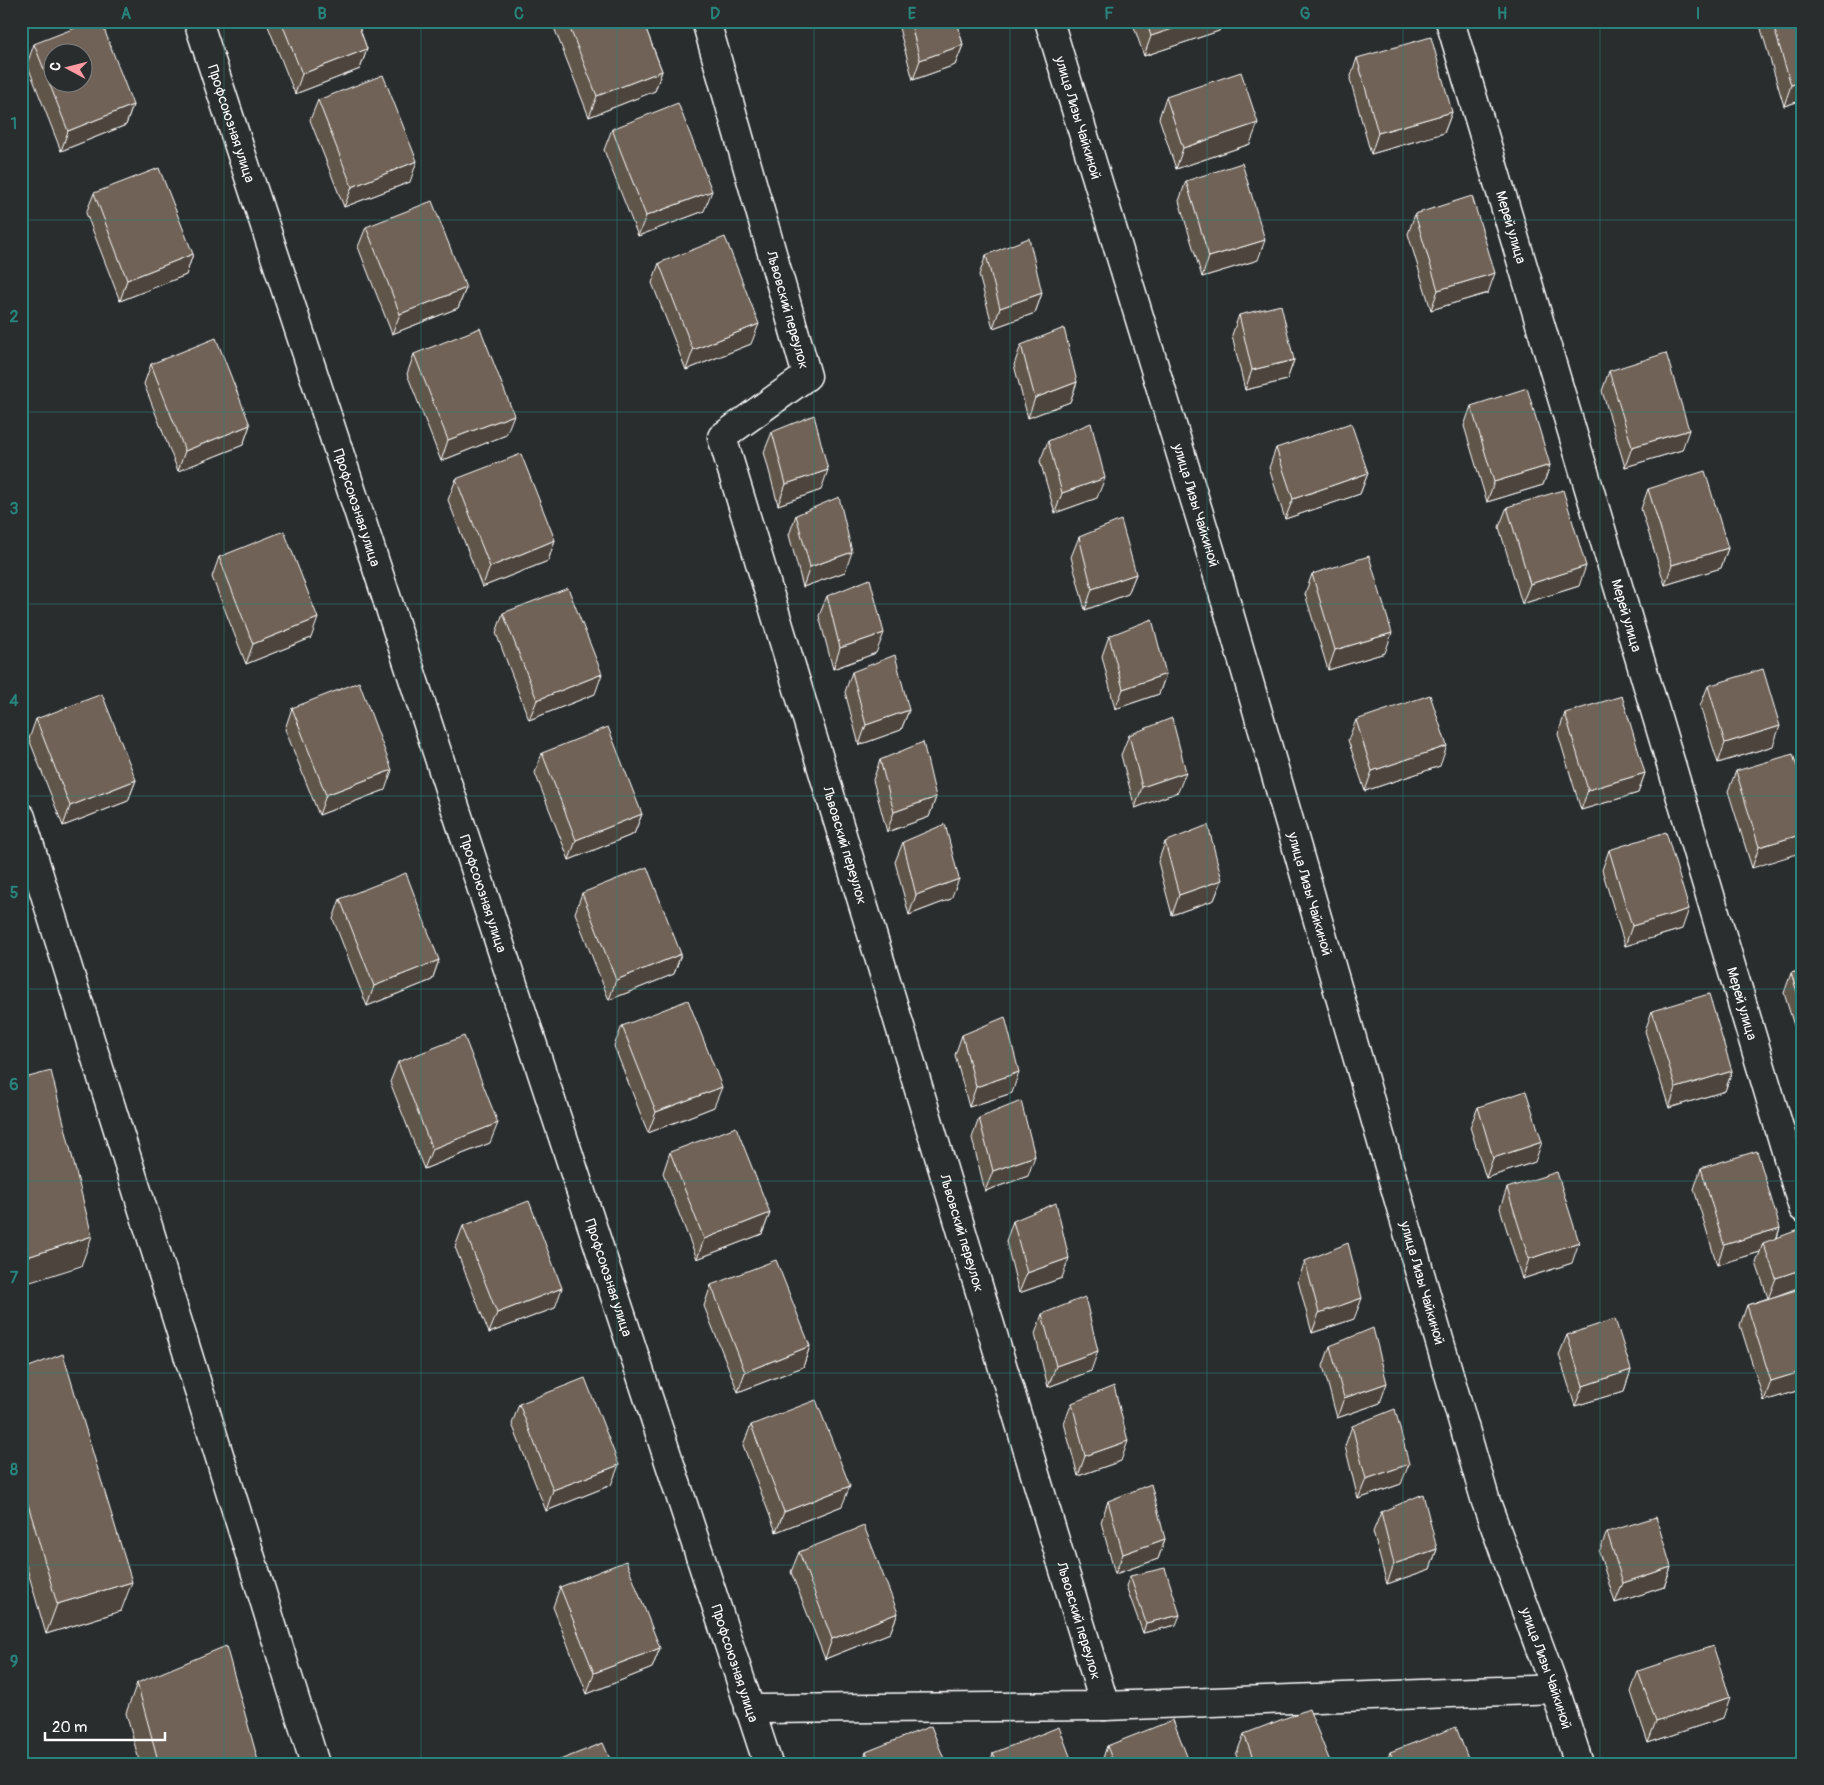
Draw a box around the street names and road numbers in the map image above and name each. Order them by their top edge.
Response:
street label: улица Лизы Чайкиной [1051,53,1105,181]
street label: Профсоюзная улица [204,63,258,185]
street label: Мерей улица [1492,189,1530,266]
street label: Львовский переулок [762,248,813,371]
street label: улица Лизы Чайкиной [1169,441,1223,569]
street label: Профсоюзная улица [330,447,384,569]
street label: Мерей улица [1607,577,1645,654]
street label: Львовский переулок [819,783,870,906]
street label: улица Лизы Чайкиной [1284,829,1336,958]
street label: Профсоюзная улица [456,833,510,955]
street label: Мерей улица [1723,965,1761,1042]
street label: Львовский переулок [936,1171,988,1294]
street label: Профсоюзная улица [581,1217,636,1339]
street label: улица Лизы Чайкиной [1396,1218,1448,1347]
street label: Львовский переулок [1053,1559,1105,1682]
street label: Профсоюзная улица [707,1603,762,1725]
street label: улица Лизы Чайкиной [1516,1604,1575,1731]

